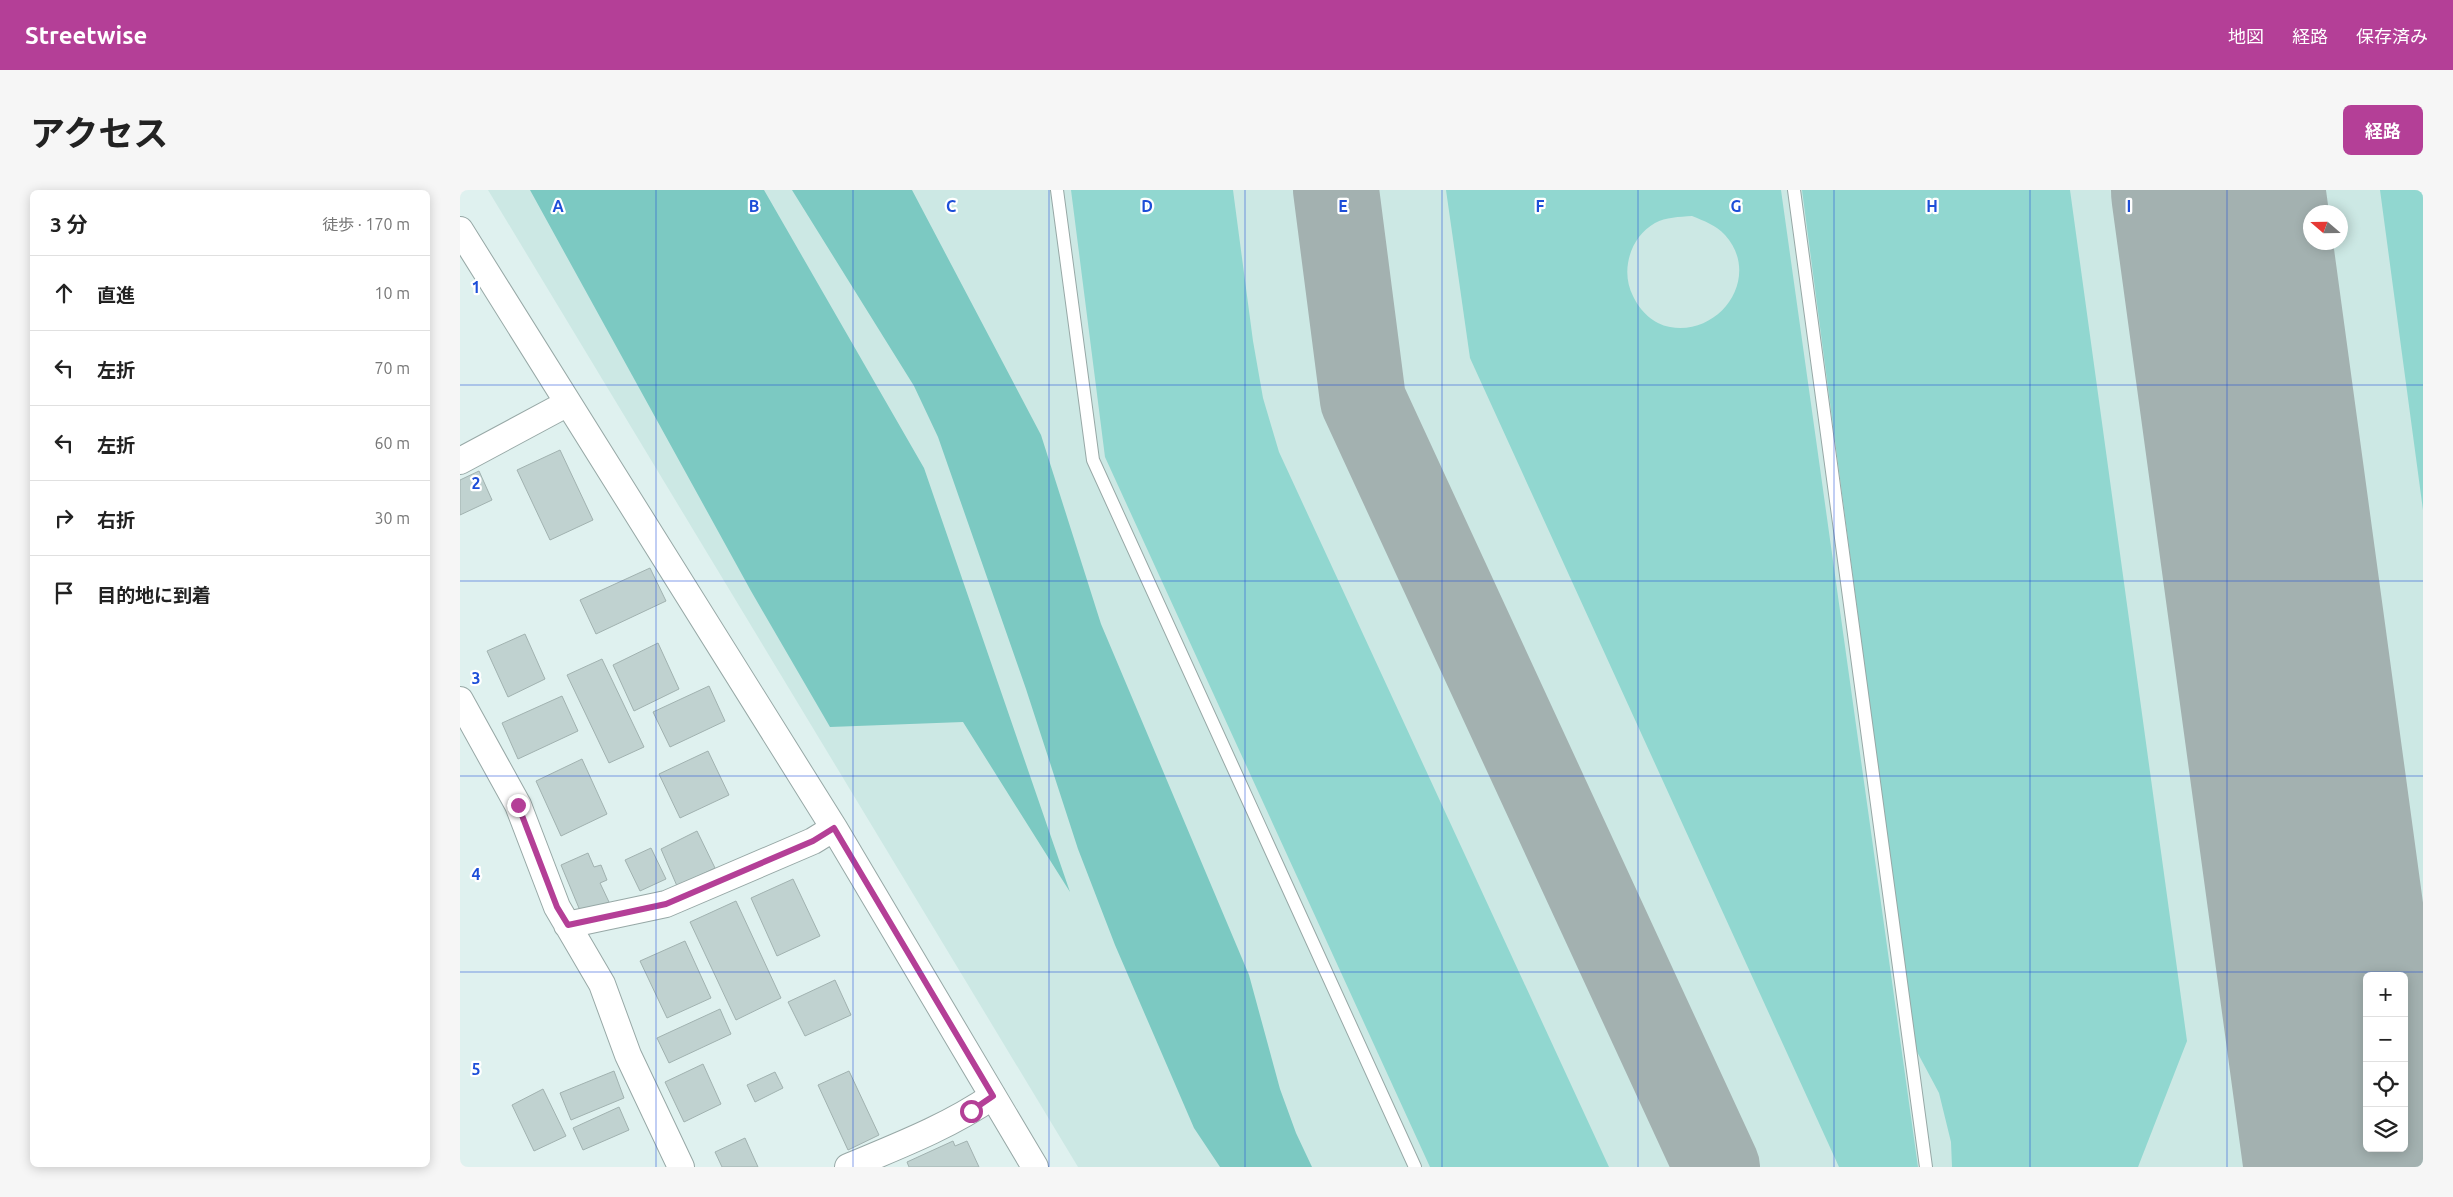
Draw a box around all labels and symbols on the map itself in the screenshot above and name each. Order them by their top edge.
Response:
text: A [552,197,564,215]
text: B [749,197,759,215]
text: C [946,197,956,215]
text: D [1141,197,1153,215]
text: E [1338,197,1348,215]
text: F [1536,197,1545,215]
text: G [1730,197,1742,215]
text: H [1926,197,1938,215]
text: I [2127,197,2131,215]
north arrow [2303,205,2348,250]
text: 1 [471,278,481,296]
text: 2 [471,474,481,492]
text: 3 [471,669,481,687]
route end [507,794,530,817]
text: 4 [471,865,481,883]
text: 5 [471,1060,481,1078]
route start [960,1100,983,1123]

